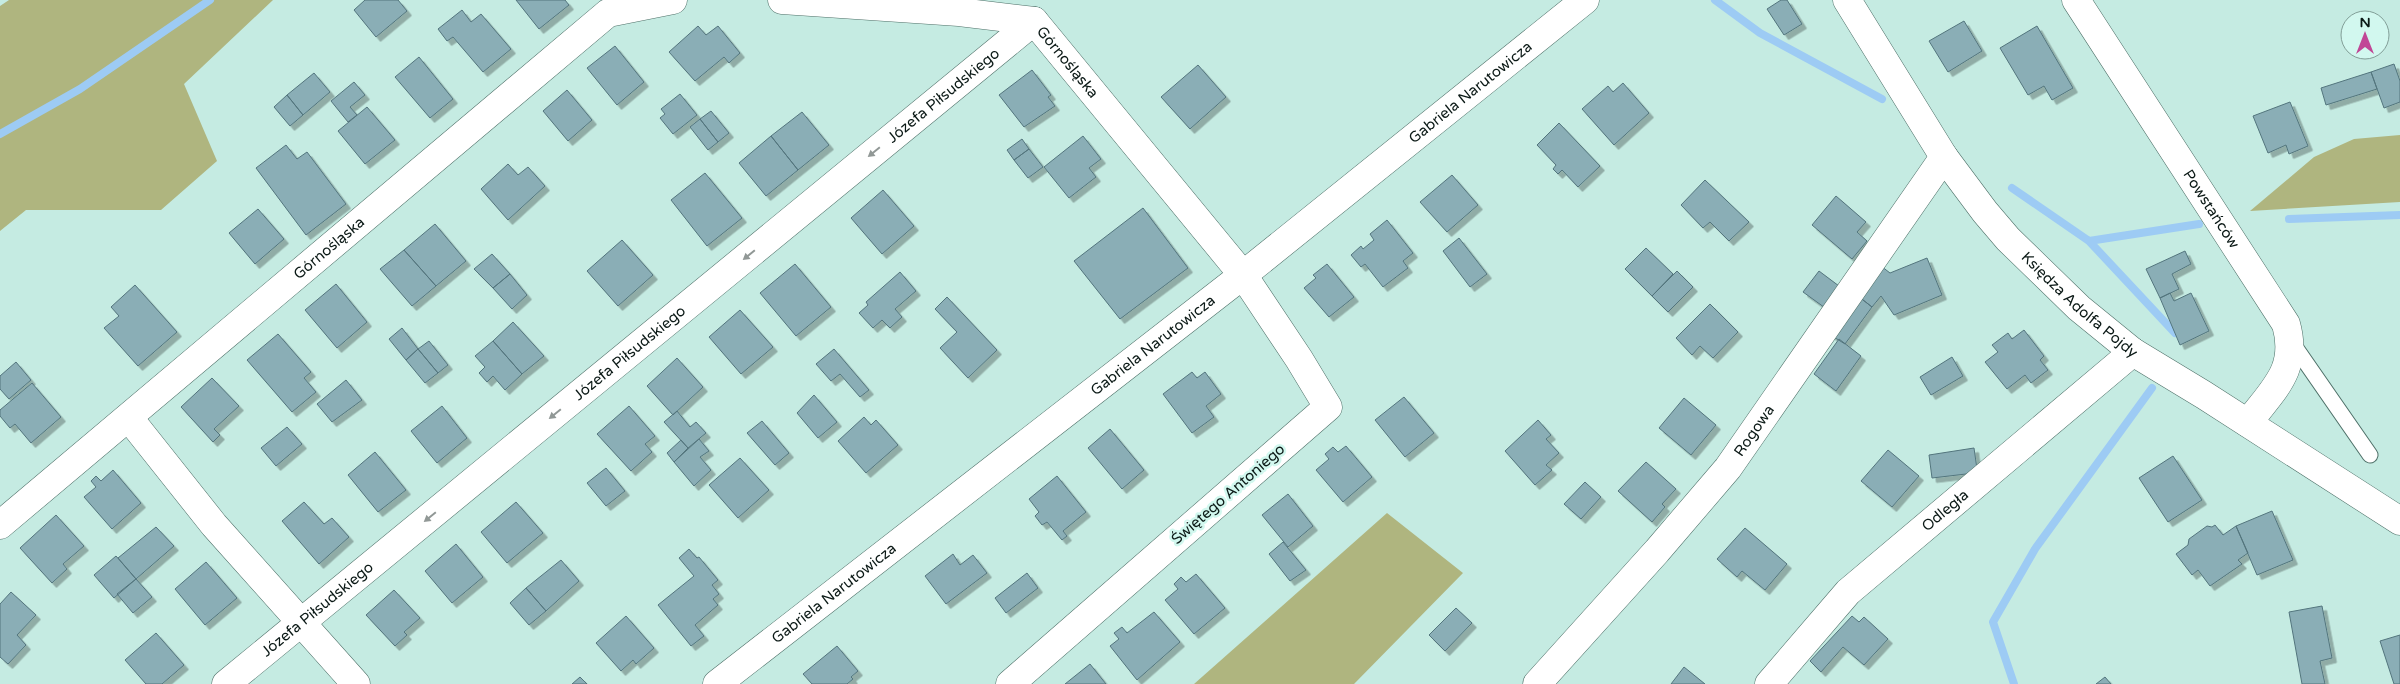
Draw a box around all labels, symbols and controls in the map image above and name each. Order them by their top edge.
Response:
north arrow [2340,10,2390,60]
text: N [2359,14,2371,31]
street label: Górnośląska [1033,22,1102,101]
street label: Gabriela Narutowicza [1405,37,1536,147]
street label: Józefa Piłsudskiego [884,44,1003,147]
one-way arrow [868,146,881,157]
street label: Powstańców [2179,166,2244,252]
street label: Górnośląska [290,213,368,283]
street label: Księdza Adolfa Pojdy [2018,248,2142,361]
one-way arrow [743,249,755,261]
street label: Gabriela Narutowicza [1087,291,1219,399]
street label: Józefa Piłsudskiego [570,302,689,404]
street label: Rogowa [1730,401,1778,460]
one-way arrow [549,408,562,419]
street label: Świętego Antoniego [1168,440,1288,548]
street label: Odległa [1918,486,1972,535]
one-way arrow [424,511,437,522]
street label: Gabriela Narutowicza [768,539,900,647]
street label: Józefa Piłsudskiego [258,558,377,660]

